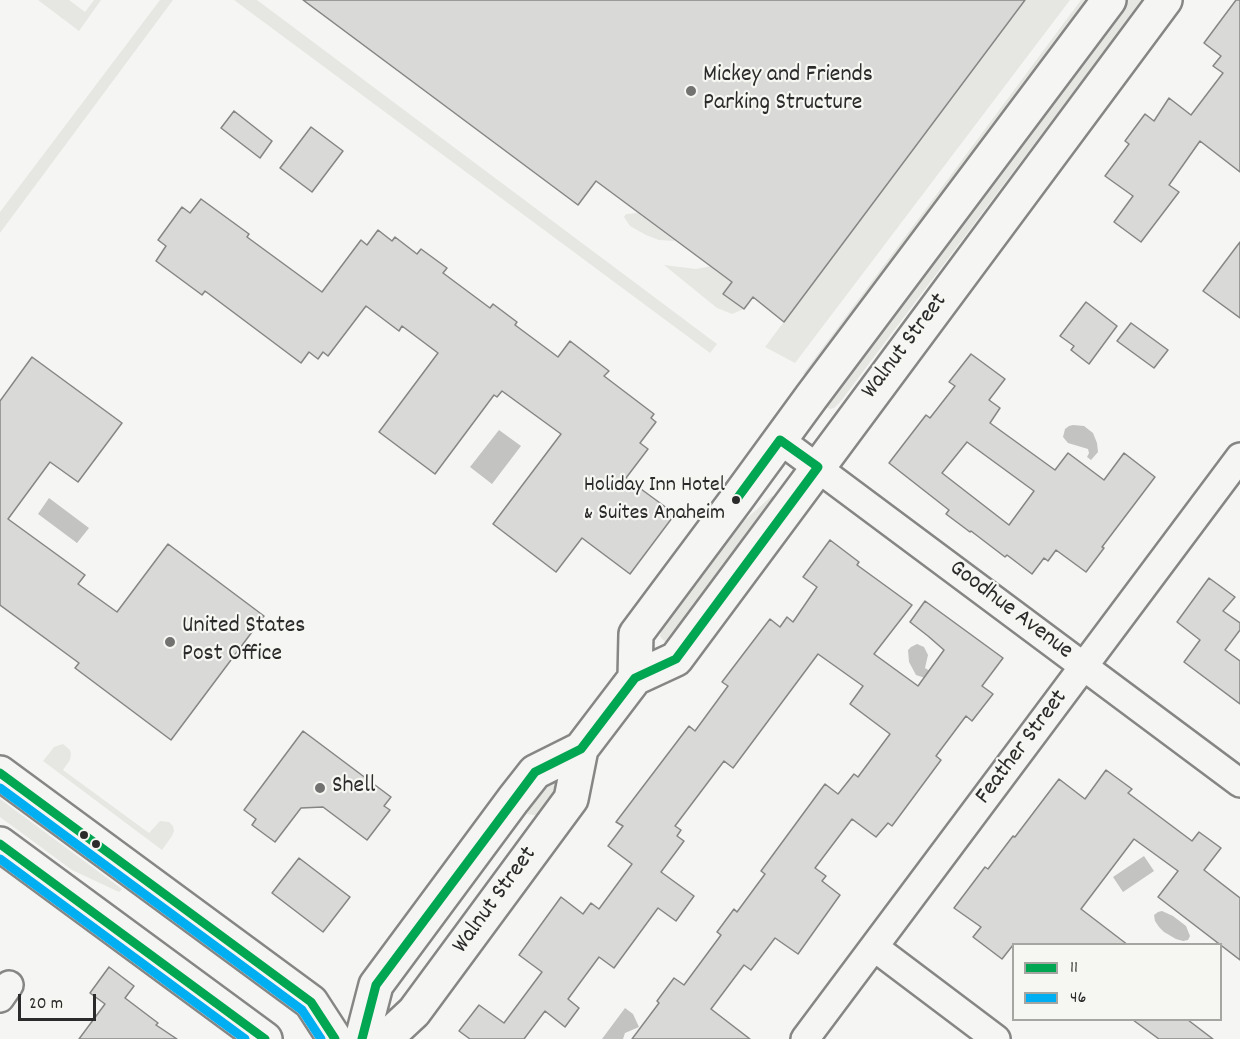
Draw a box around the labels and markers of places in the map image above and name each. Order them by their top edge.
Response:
place label: Mickey and Friends Parking Structure [703,63,873,119]
marker: Mickey and Friends Parking Structure [684,84,698,98]
place label: Holiday Inn Hotel & Suites Anaheim [584,474,725,526]
marker: Holiday Inn Hotel & Suites Anaheim [730,494,742,506]
place label: United States Post Office [182,614,305,670]
marker: United States Post Office [163,635,177,649]
place label: Shell [332,774,376,802]
marker: Shell [313,781,327,795]
unlabelled marker [78,829,90,841]
unlabelled marker [90,838,102,850]

